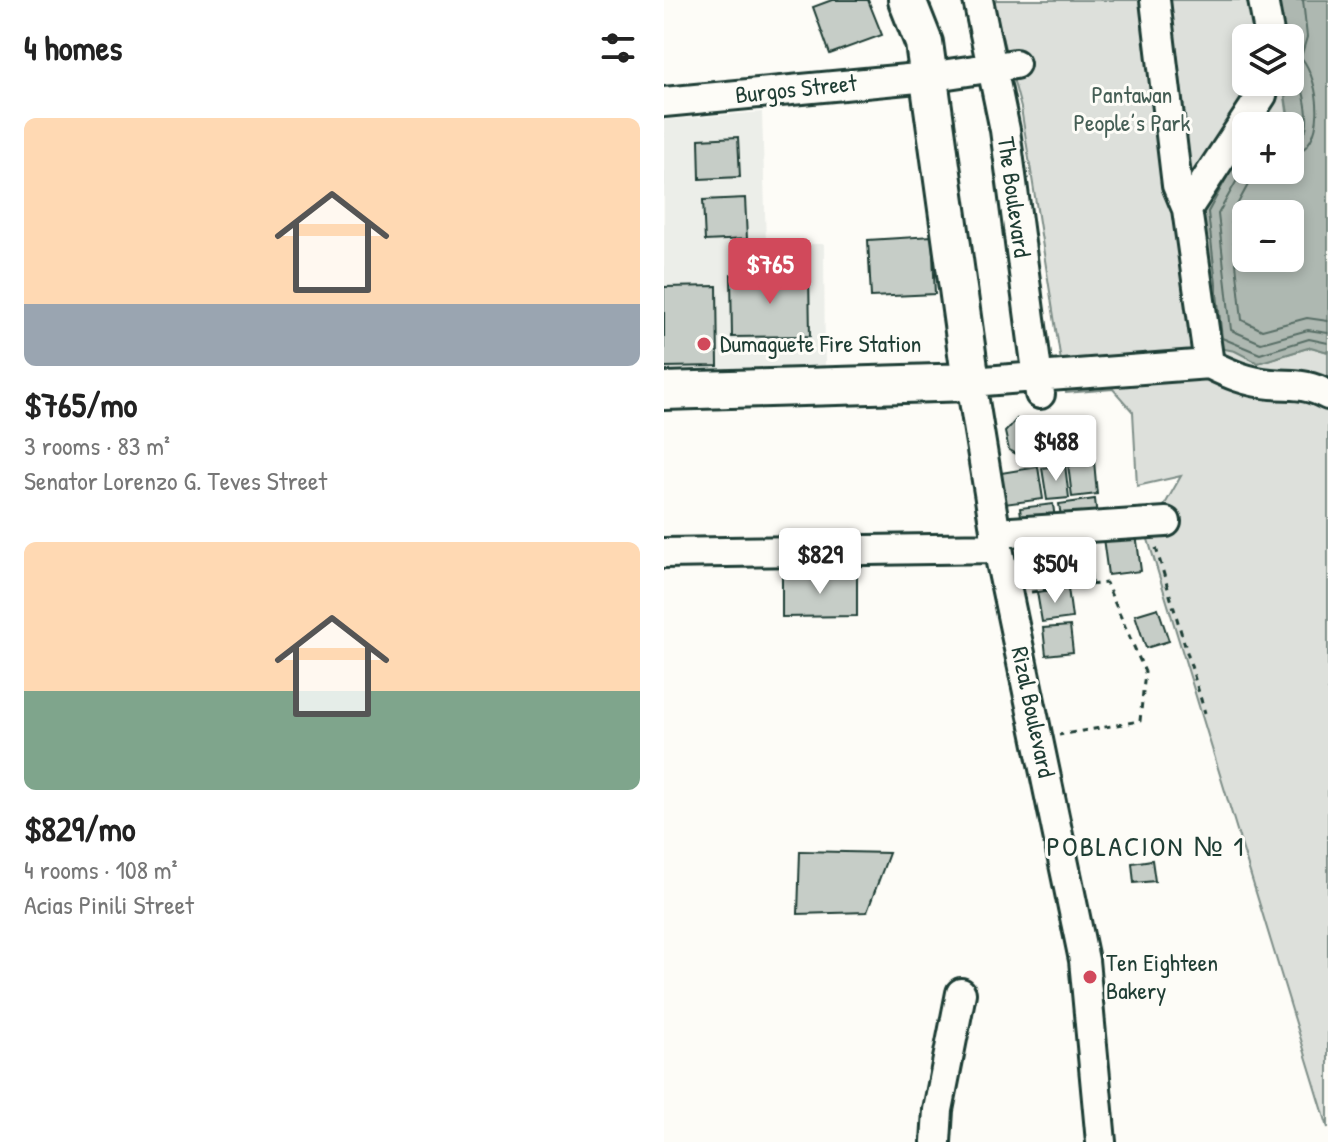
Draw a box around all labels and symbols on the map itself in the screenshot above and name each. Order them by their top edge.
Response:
street label: Burgos Street [734,66,859,110]
park label: Pantawan People’s Park [1073,78,1191,138]
street label: The Boulevard [991,135,1039,259]
pin: $765 [723,238,817,306]
place label: Dumaguete Fire Station [720,327,921,359]
marker: Dumaguete Fire Station [695,335,713,353]
pin: $488 [1009,415,1103,483]
pin: $829 [773,528,867,596]
pin: $504 [1008,537,1102,605]
street label: Rizal Boulevard [1005,643,1063,780]
district label: POBLACION № 1 [1047,827,1245,865]
place label: Ten Eighteen Bakery [1106,946,1218,1006]
marker: Ten Eighteen Bakery [1081,968,1099,986]

